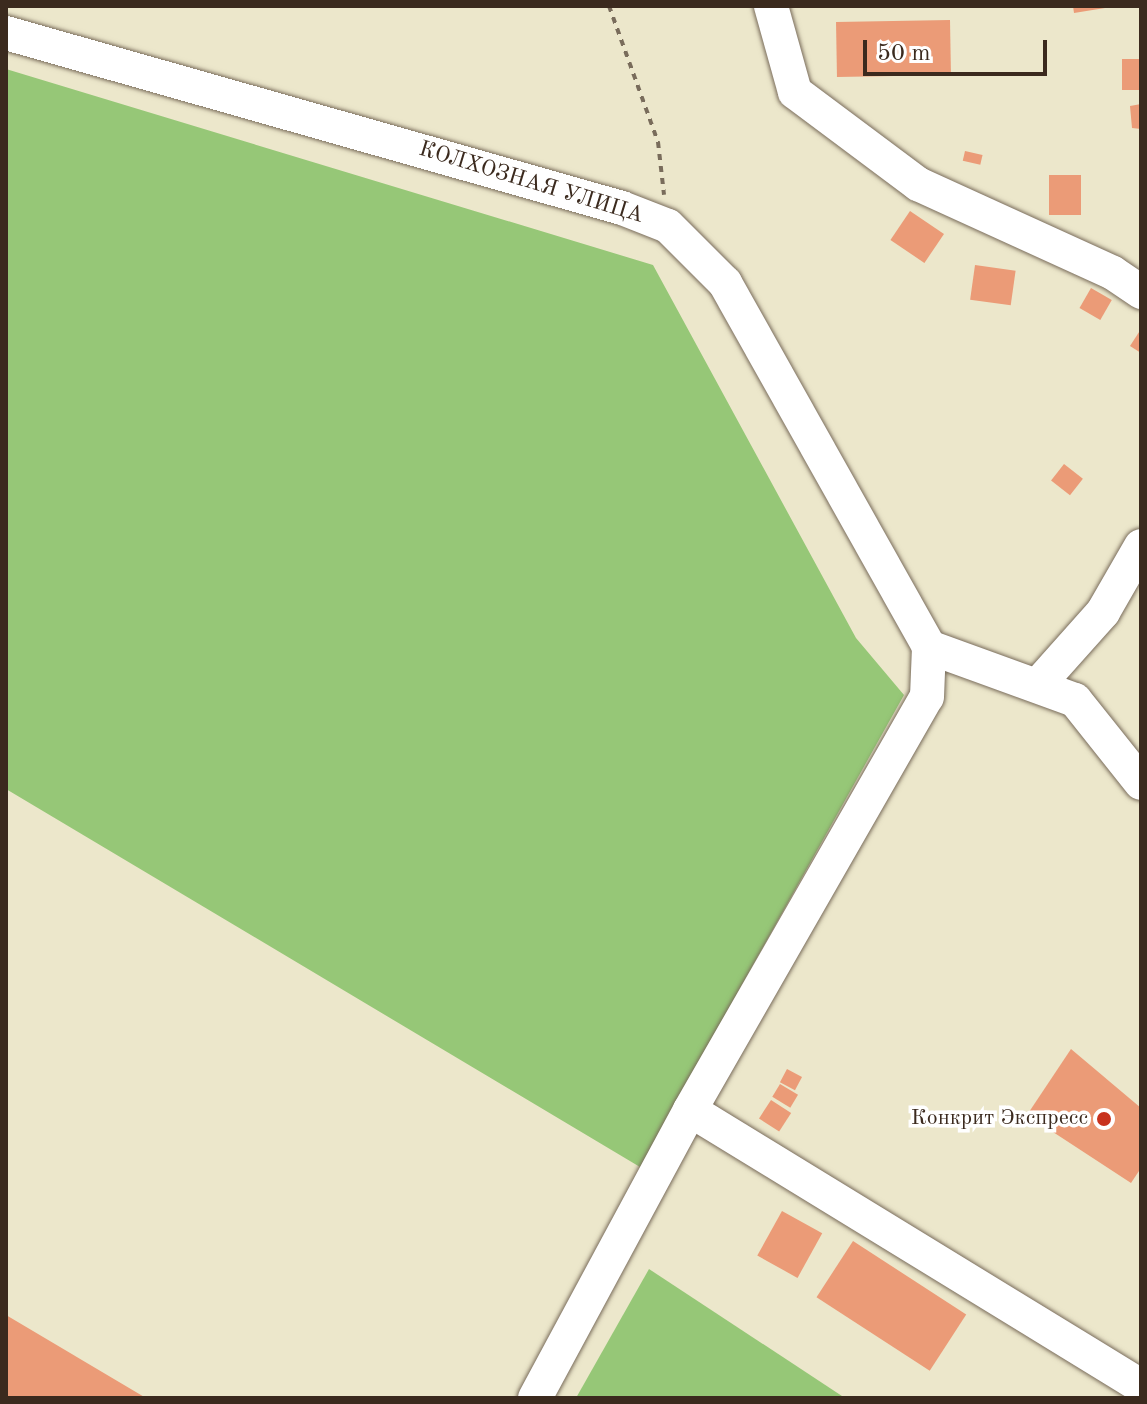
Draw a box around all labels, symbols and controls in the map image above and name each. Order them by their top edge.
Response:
scale bar [867,24,1051,74]
text: 50 m [877,42,931,66]
street label: КОЛХОЗНАЯ УЛИЦА [416,136,646,230]
place label: Конкрит Экспресс [911,1106,1088,1132]
marker: Конкрит Экспресс [1095,1110,1113,1128]

